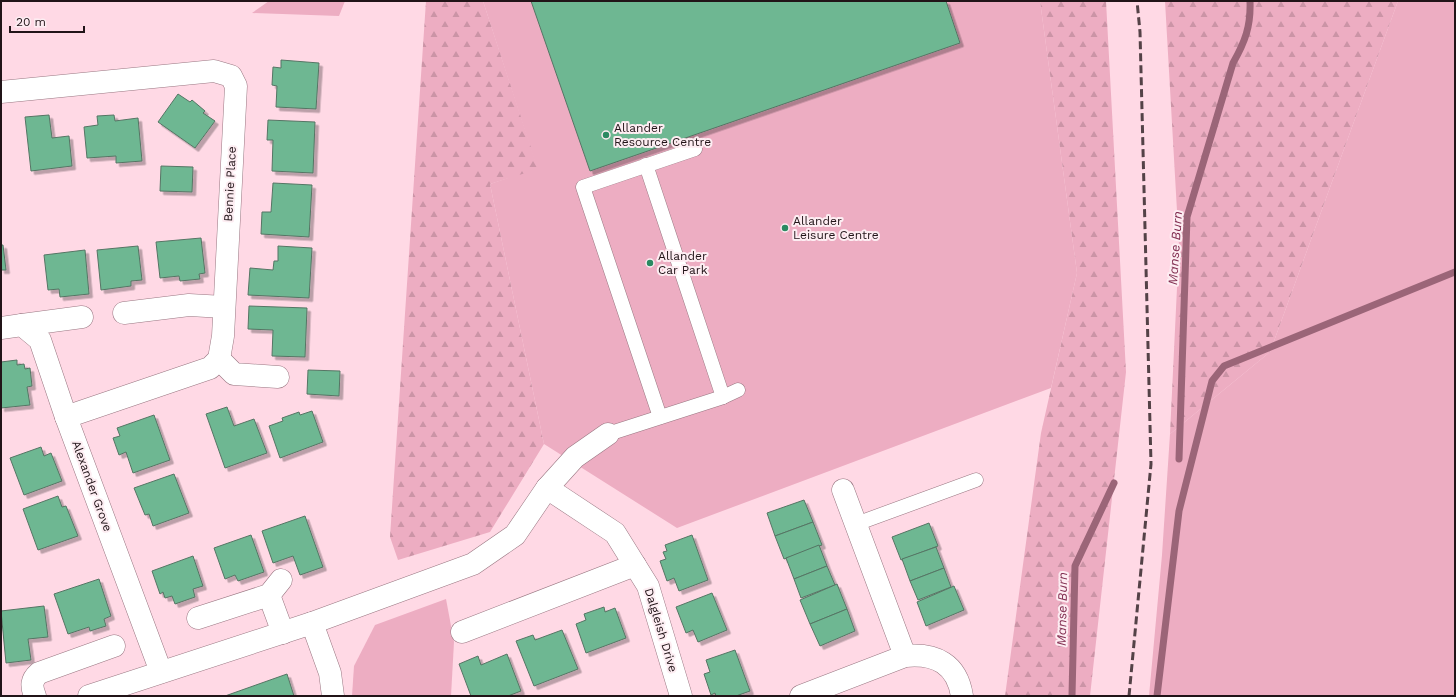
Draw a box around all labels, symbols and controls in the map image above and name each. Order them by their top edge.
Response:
scale bar [10,8,84,34]
text: 20 m [16,15,46,29]
place label: Allander Resource Centre [614,121,711,149]
marker: Allander Resource Centre [601,130,611,140]
street label: Bennie Place [221,146,239,222]
water label: Manse Burn [1165,210,1185,285]
place label: Allander Leisure Centre [793,214,879,242]
marker: Allander Leisure Centre [780,223,790,233]
place label: Allander Car Park [658,249,708,277]
marker: Allander Car Park [645,258,655,268]
street label: Alexander Grove [69,439,115,533]
water label: Manse Burn [1054,572,1070,646]
street label: Dalgleish Drive [642,586,680,674]

